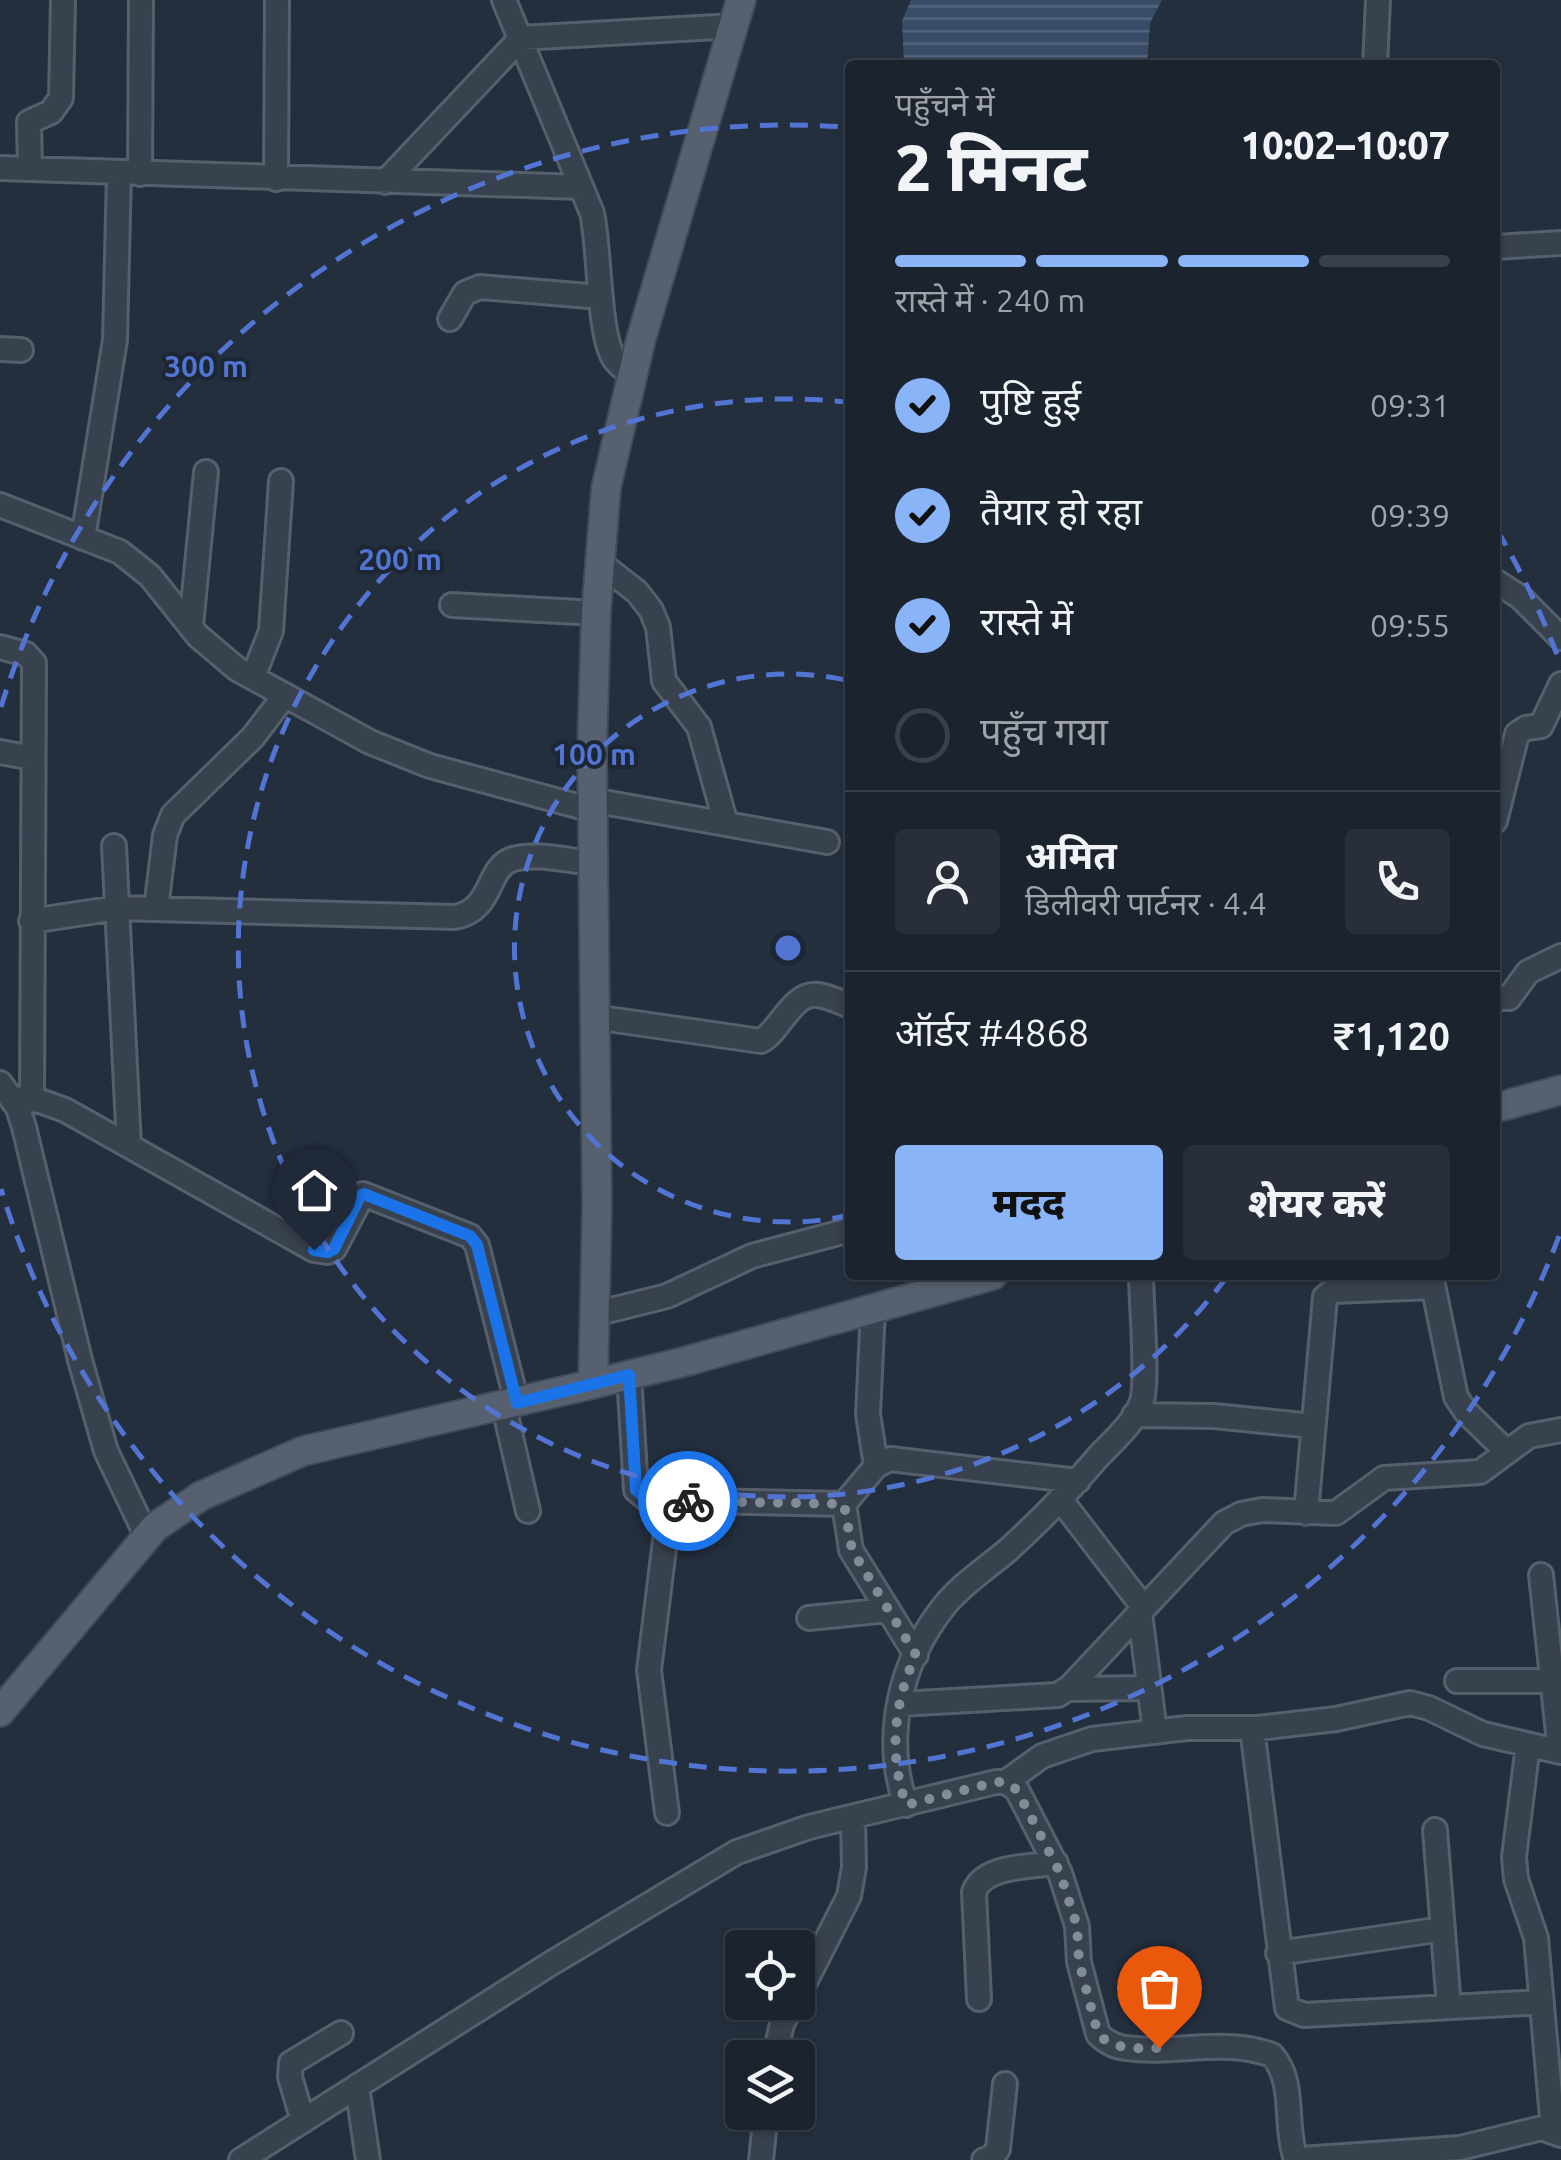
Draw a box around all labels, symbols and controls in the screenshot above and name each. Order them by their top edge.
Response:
text: पहुँचने में [895,86,995,122]
text: 10:02–10:07 [1241,124,1450,166]
text: 2 मिनट [895,130,1087,203]
text: रास्ते में · 240 m [895,282,1085,318]
text: 300 m [164,349,248,383]
icon: check [895,378,950,433]
text: पुष्टि हुई [980,380,1081,422]
text: 09:31 [1370,387,1450,423]
icon: check [895,488,950,543]
text: तैयार हो रहा [980,490,1142,532]
text: 09:39 [1370,497,1450,533]
text: 200 m [358,542,442,576]
icon: check [895,598,950,653]
text: रास्ते में [980,600,1073,642]
text: 09:55 [1370,607,1450,643]
text: पहुँच गया [980,710,1108,752]
text: 100 m [552,737,636,771]
button: person [895,829,1000,934]
button: phone [1345,829,1450,934]
text: अमित [1025,834,1117,876]
text: डिलीवरी पार्टनर · 4.4 [1025,885,1267,921]
centre of rings [770,930,806,966]
text: ऑर्डर #4868 [895,1011,1089,1053]
text: ₹1,120 [1333,1015,1450,1057]
button: मदद [895,1145,1163,1260]
button: शेयर करें [1183,1145,1450,1260]
pin [272,1148,357,1251]
icon: home [287,1163,342,1218]
courier [638,1451,738,1551]
icon: bike [661,1474,716,1529]
map controls [725,1930,815,2130]
button: locate [725,1930,815,2020]
pin [1117,1946,1202,2049]
icon: bag [1132,1961,1187,2016]
button: layers [725,2040,815,2130]

